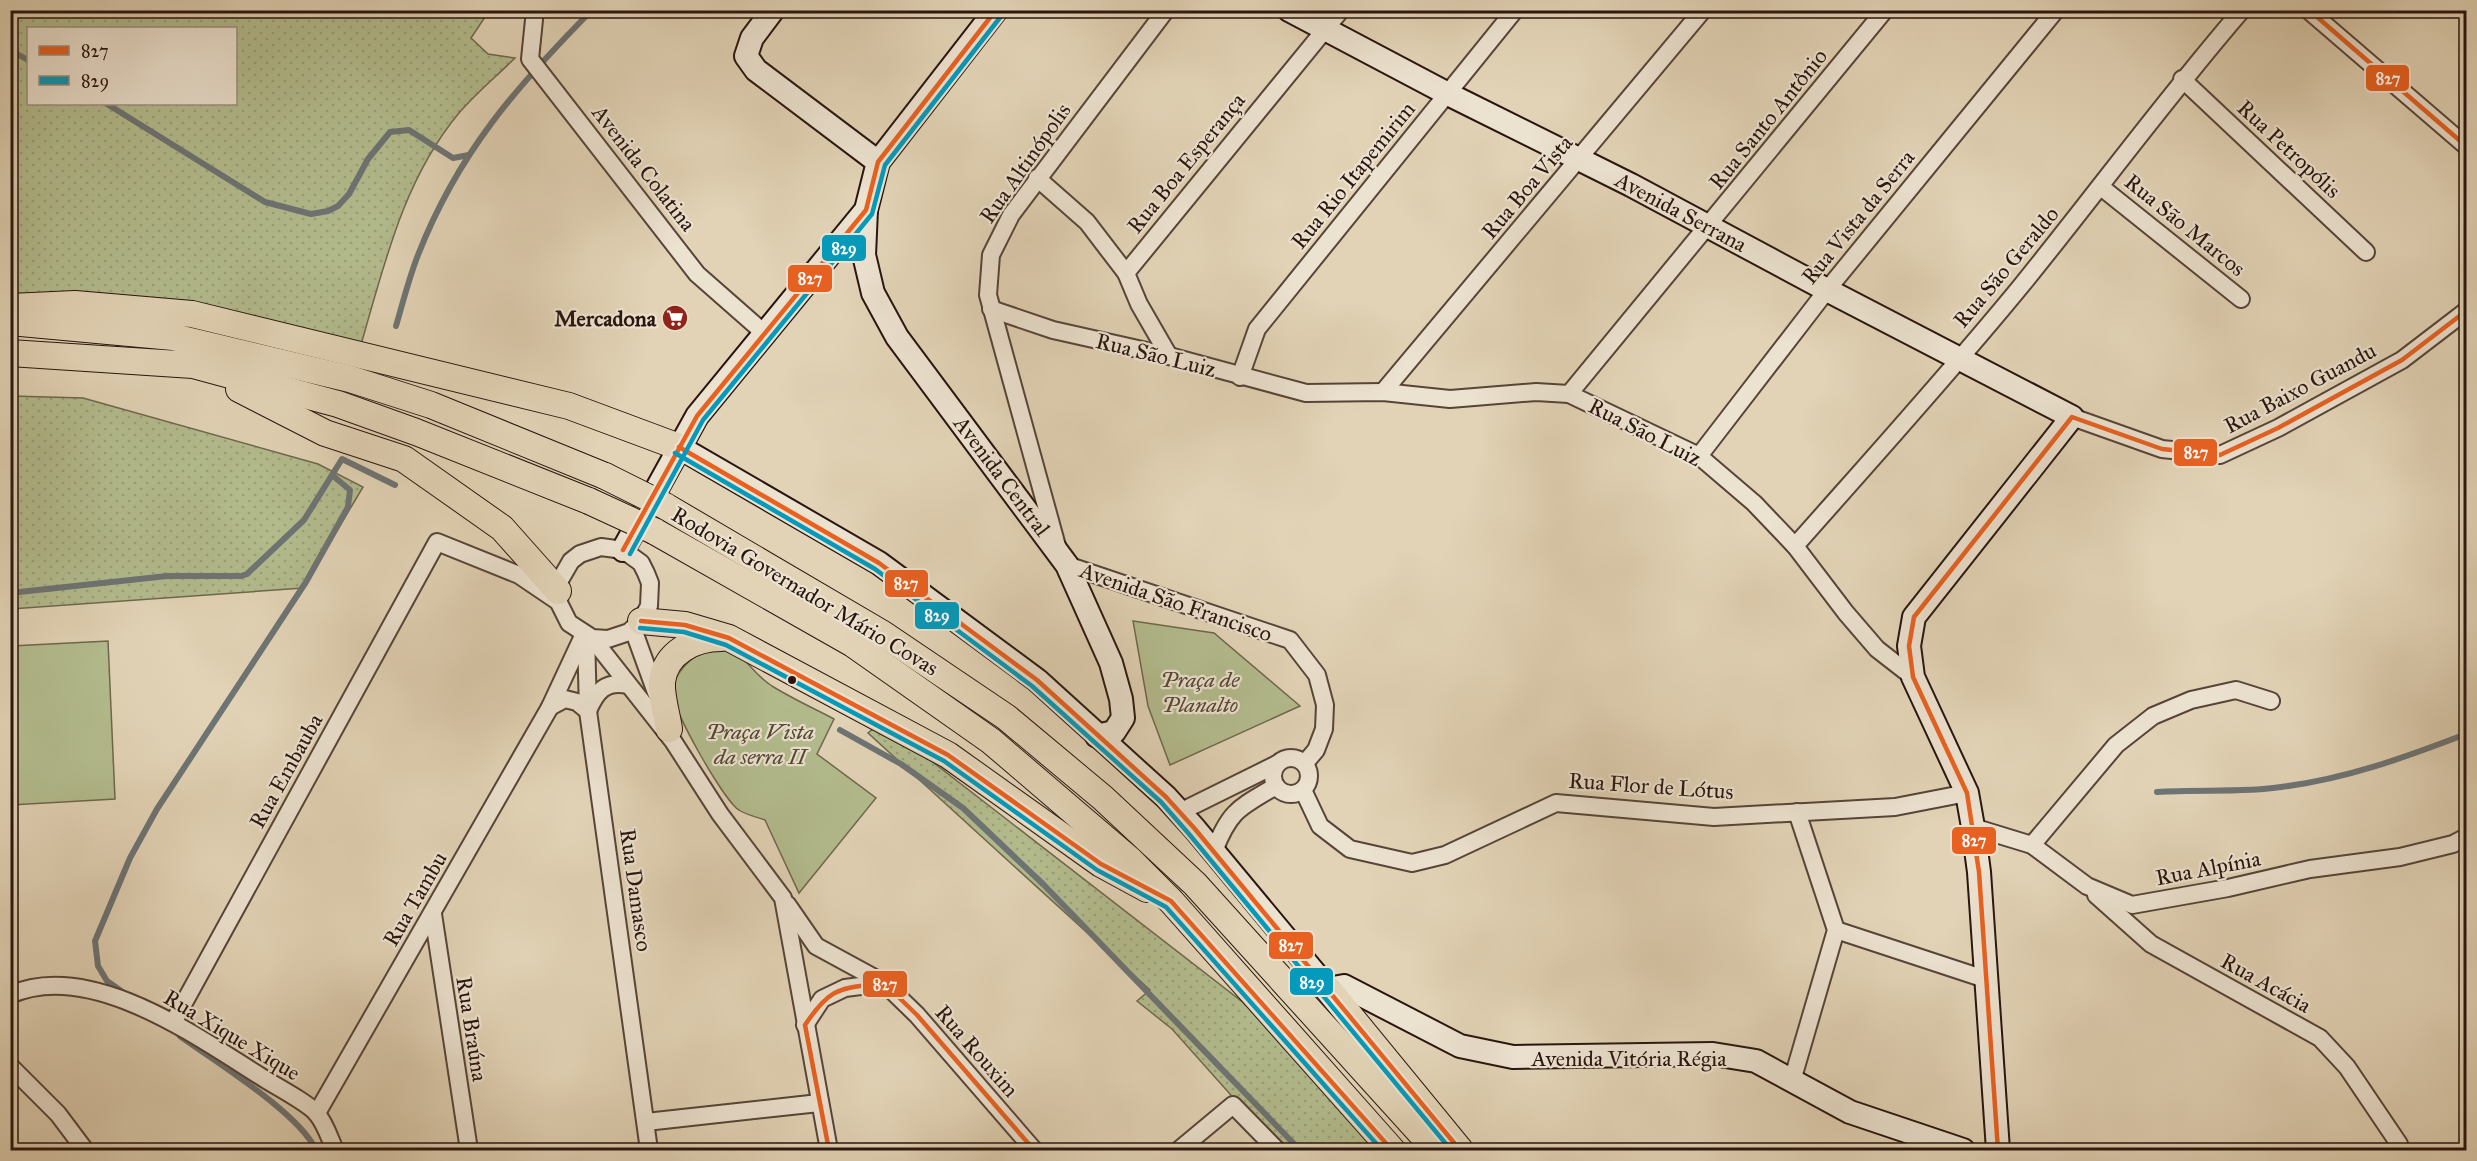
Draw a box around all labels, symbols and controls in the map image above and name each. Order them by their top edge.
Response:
legend [27,27,237,105]
text: 827 [81,40,109,62]
street label: Rua Santo Antônio [1703,43,1833,195]
line badge: 827 [2365,64,2410,92]
text: 827 [2376,69,2401,88]
text: 829 [81,70,109,92]
street label: Rua Boa Esperança [1121,87,1251,239]
street label: Rua Petropólis [2232,94,2346,204]
street label: Rua Rio Itapemirim [1285,95,1421,254]
street label: Rua Altinópolis [974,98,1076,228]
street label: Avenida Colatina [586,99,702,237]
street label: Rua Boa Vista [1476,129,1579,244]
street label: Rua Vista da Serra [1796,144,1921,290]
street label: Avenida Serrana [1610,166,1752,258]
street label: Rua São Marcos [2119,168,2251,282]
street label: Rua São Geraldo [1947,201,2065,333]
line badge: 829 [821,234,867,262]
text: 829 [832,239,857,259]
line badge: 827 [787,264,833,293]
text: 827 [798,269,823,288]
supermarket icon: Mercadona [660,303,690,333]
place label: Mercadona [554,305,657,332]
street label: Rua São Luiz [1093,327,1219,383]
street label: Rua Baixo Guandu [2219,336,2381,439]
street label: Rua São Luiz [1584,392,1706,472]
street label: Avenida Central [947,410,1056,541]
line badge: 827 [2173,438,2218,467]
text: 827 [2184,443,2209,462]
street label: Rodovia Governador Mário Covas [667,500,943,682]
street label: Avenida São Francisco [1075,556,1276,648]
line badge: 827 [884,569,929,598]
text: 827 [894,574,919,593]
line badge: 829 [914,601,960,630]
text: 829 [925,606,950,626]
park label: Praça de Planalto [1161,666,1240,718]
unlabelled marker [786,674,798,686]
street label: Rua Embauba [243,708,329,833]
park label: Praça Vista da serra II [706,718,814,770]
street label: Rua Flor de Lótus [1568,767,1734,805]
line badge: 827 [1951,826,1997,855]
street label: Rua Damasco [614,827,658,953]
text: 827 [1962,831,1987,850]
street label: Rua Alpínia [2153,844,2263,891]
street label: Rua Tambu [377,847,453,951]
line badge: 827 [1268,931,1314,960]
text: 827 [1279,936,1304,955]
street label: Rua Acácia [2216,947,2316,1019]
line badge: 829 [1289,967,1334,996]
line badge: 827 [862,970,908,998]
text: 829 [1300,973,1325,993]
street label: Rua Braúna [450,975,494,1084]
text: 827 [873,975,898,994]
street label: Rua Xique Xique [159,984,305,1086]
street label: Rua Rouxim [930,999,1025,1103]
street label: Avenida Vitória Régia [1531,1045,1727,1072]

